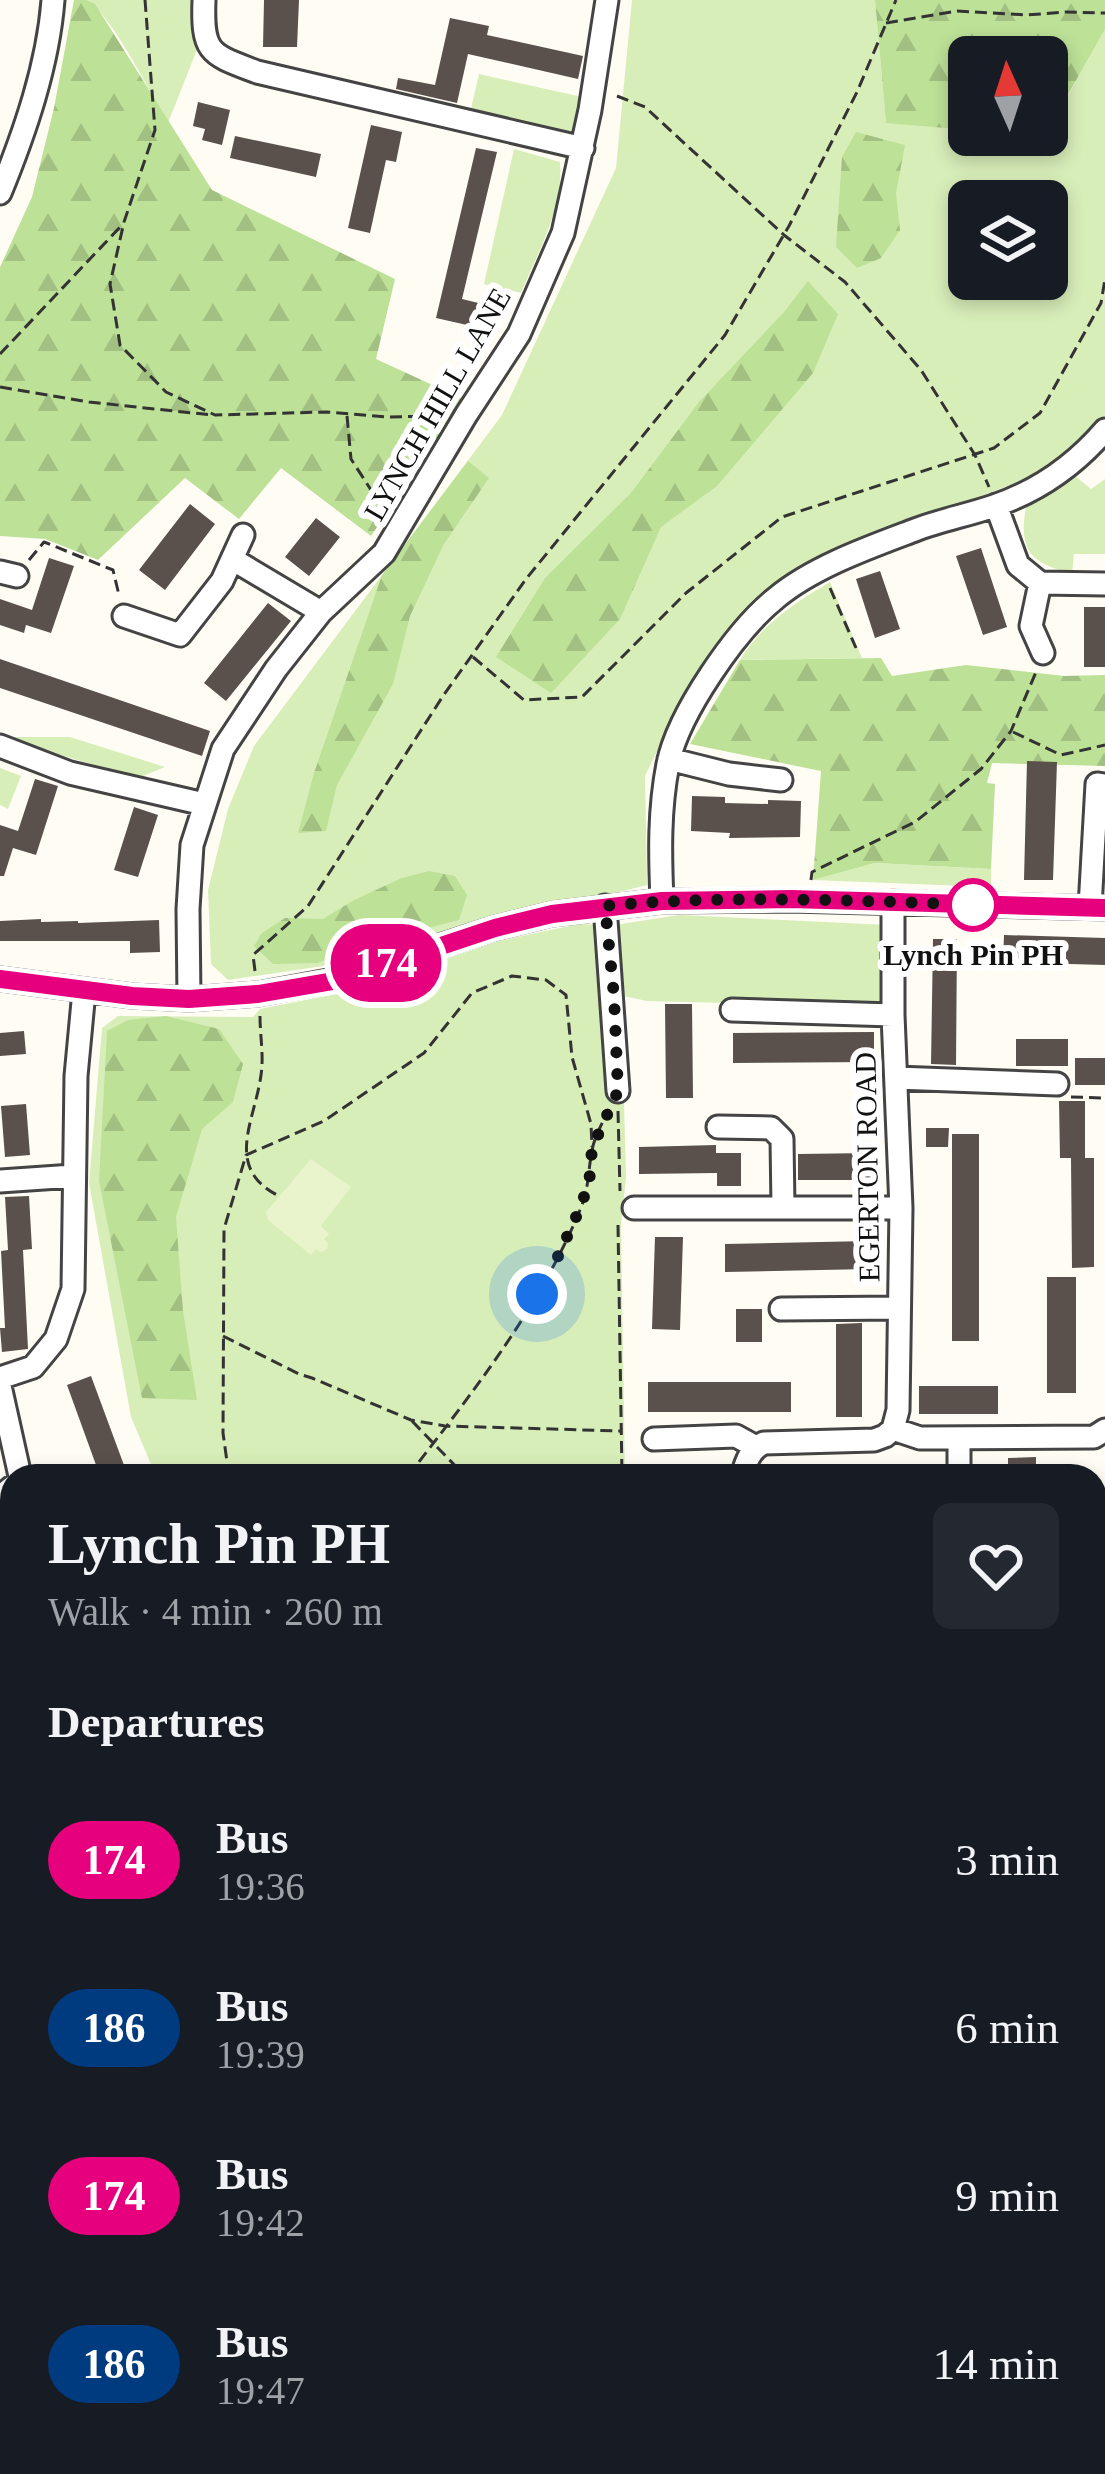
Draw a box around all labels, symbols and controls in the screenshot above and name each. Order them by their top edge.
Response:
north arrow [948,36,1068,156]
map controls [948,36,1068,300]
button: layers [948,180,1068,300]
street label: LYNCH HILL LANE [357,282,517,526]
marker: Lynch Pin PH [948,880,998,930]
line badge: 174 [317,924,455,1002]
place label: Lynch Pin PH [883,938,1063,971]
text: 174 [355,940,418,986]
street label: EGERTON ROAD [848,1052,886,1282]
your location [507,1264,567,1324]
button: heart [933,1503,1059,1629]
text: Lynch Pin PH [48,1512,390,1575]
text: Walk · 4 min · 260 m [48,1590,383,1633]
text: Departures [48,1697,265,1747]
text: Bus [216,1813,289,1863]
text: 3 min [955,1835,1059,1885]
text: 174 [83,1837,146,1883]
text: 19:36 [216,1865,305,1908]
text: Bus [216,1981,289,2031]
text: 6 min [955,2003,1059,2053]
text: 186 [83,2005,146,2051]
text: 19:39 [216,2033,305,2076]
text: Bus [216,2149,289,2199]
text: 9 min [955,2171,1059,2221]
text: 174 [83,2173,146,2219]
text: 19:42 [216,2201,305,2244]
text: Bus [216,2317,289,2367]
text: 14 min [933,2339,1059,2389]
text: 186 [83,2341,146,2387]
text: 19:47 [216,2369,305,2412]

